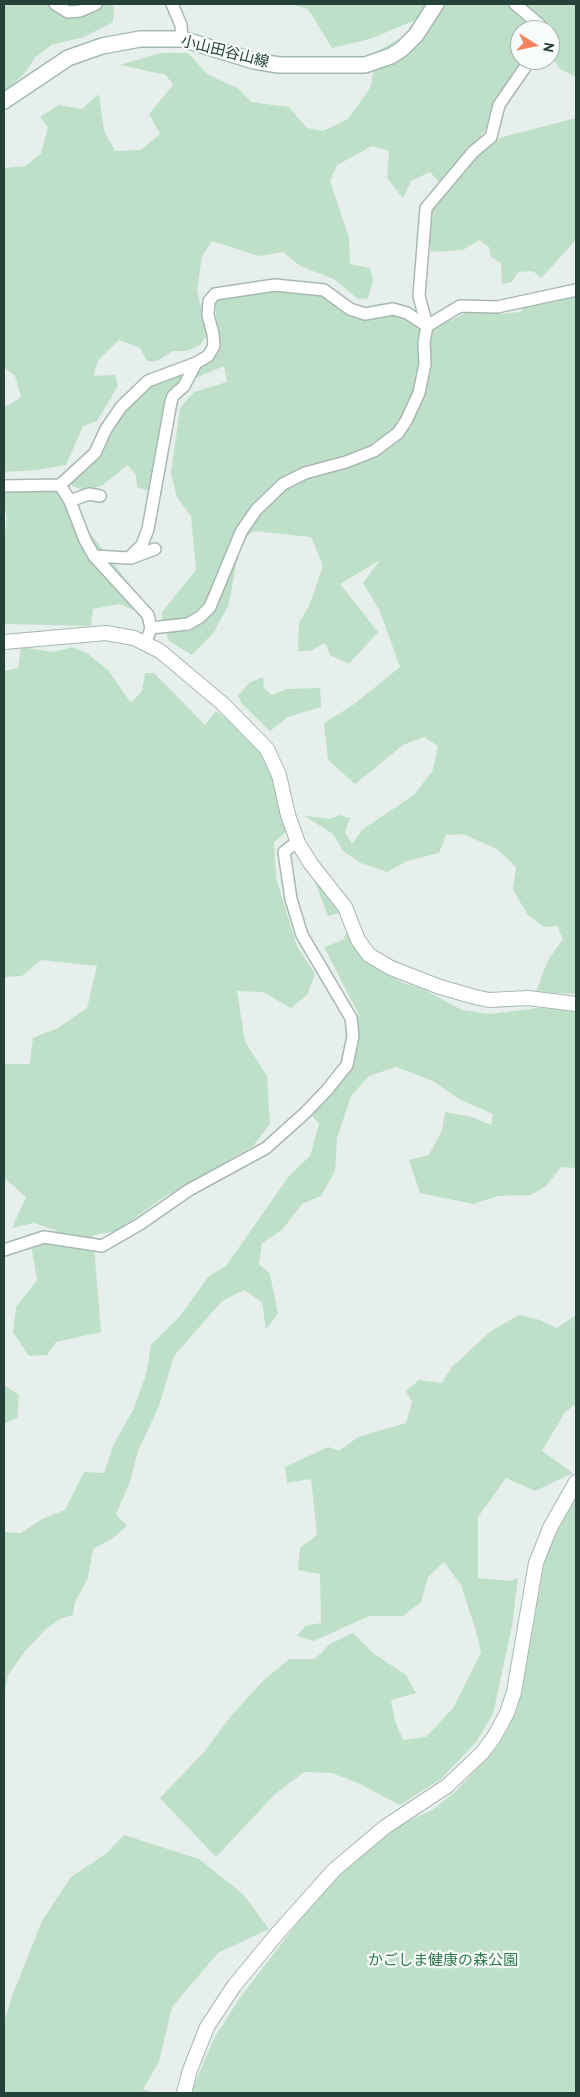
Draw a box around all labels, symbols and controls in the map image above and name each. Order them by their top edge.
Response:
north arrow [510,20,560,70]
street label: 小山田谷山線 [179,32,271,72]
text: N [539,41,558,54]
park label: かごしま健康の森公園 [368,1952,518,1970]

